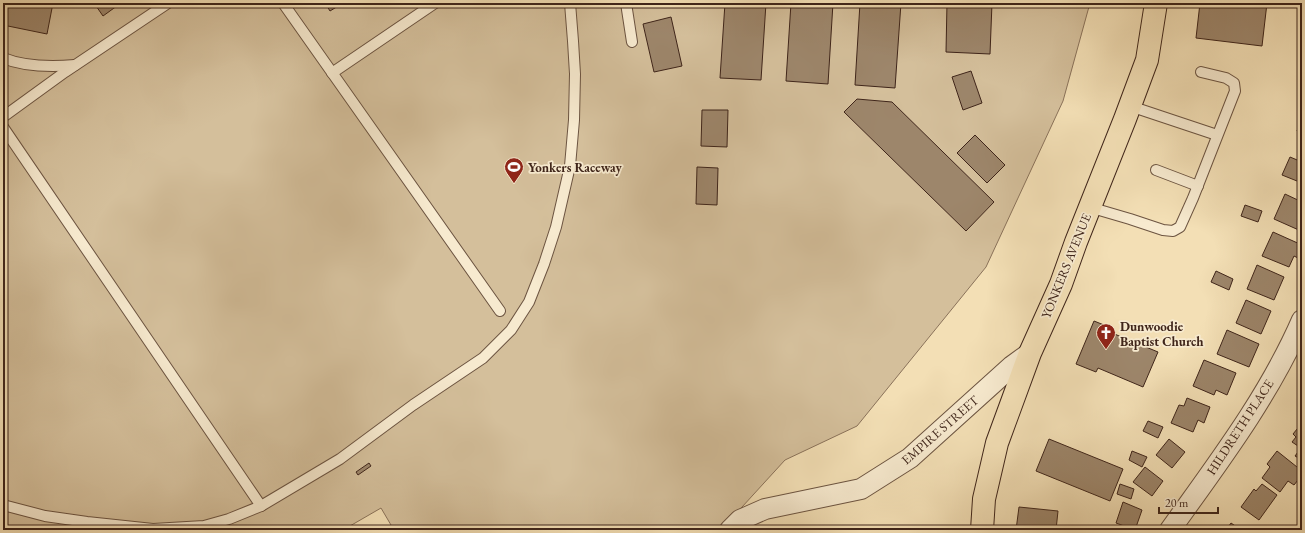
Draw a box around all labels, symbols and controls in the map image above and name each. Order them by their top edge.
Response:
sports icon: Yonkers Raceway [503,156,525,184]
place label: Yonkers Raceway [528,159,622,176]
street label: YONKERS AVENUE [1037,211,1095,321]
place label: Dunwoodie Baptist Church [1120,318,1204,350]
church icon: Dunwoodie Baptist Church [1095,322,1117,350]
street label: HILDRETH PLACE [1203,376,1277,478]
street label: EMPIRE STREET [898,392,982,468]
scale bar [1159,489,1218,515]
text: 20 m [1165,495,1189,511]

